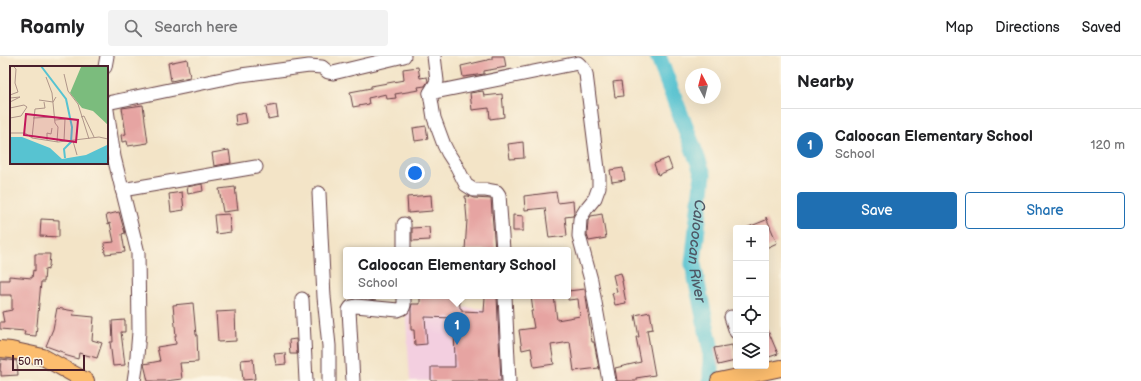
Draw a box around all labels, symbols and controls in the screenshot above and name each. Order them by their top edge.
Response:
search box [108,10,388,46]
text: Roamly [20,16,84,39]
icon: search [122,17,144,39]
text: Search here [154,18,238,37]
text: Map [945,19,973,36]
text: Directions [995,19,1060,36]
text: Saved [1082,19,1121,36]
inset map [10,66,108,164]
north arrow [685,68,721,104]
text: Nearby [797,72,854,92]
text: Caloocan Elementary School [835,127,1033,146]
text: 1 [807,137,813,153]
text: 120 m [1090,137,1125,153]
text: School [835,146,875,162]
your location [405,163,425,183]
button: Save [797,192,957,229]
button: Share [965,192,1125,229]
water label: Caloocan River [684,199,711,306]
map controls [733,225,769,369]
button: + [733,225,769,261]
popup [343,247,571,299]
text: Caloocan Elementary School [358,256,556,275]
button: − [733,261,769,297]
text: School [358,275,398,291]
button: locate [733,297,769,333]
pin: 1 [444,312,470,345]
button: layers [733,333,769,369]
scale bar [12,353,85,372]
text: 50 m [18,355,43,368]

